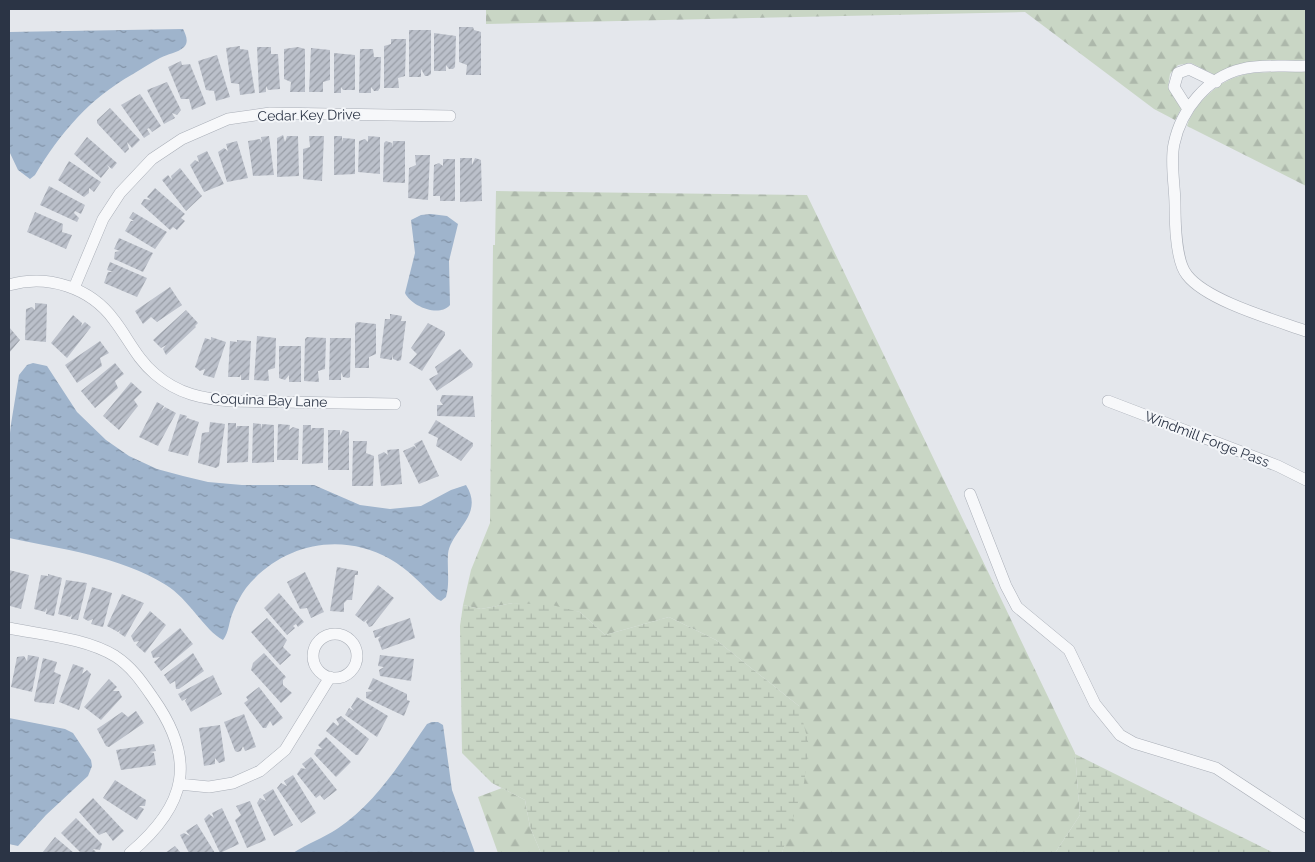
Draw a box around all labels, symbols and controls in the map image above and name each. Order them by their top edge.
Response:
street label: Cedar Key Drive [257,106,361,124]
street label: Coquina Bay Lane [210,390,328,410]
street label: Windmill Forge Pass [1142,408,1272,470]

